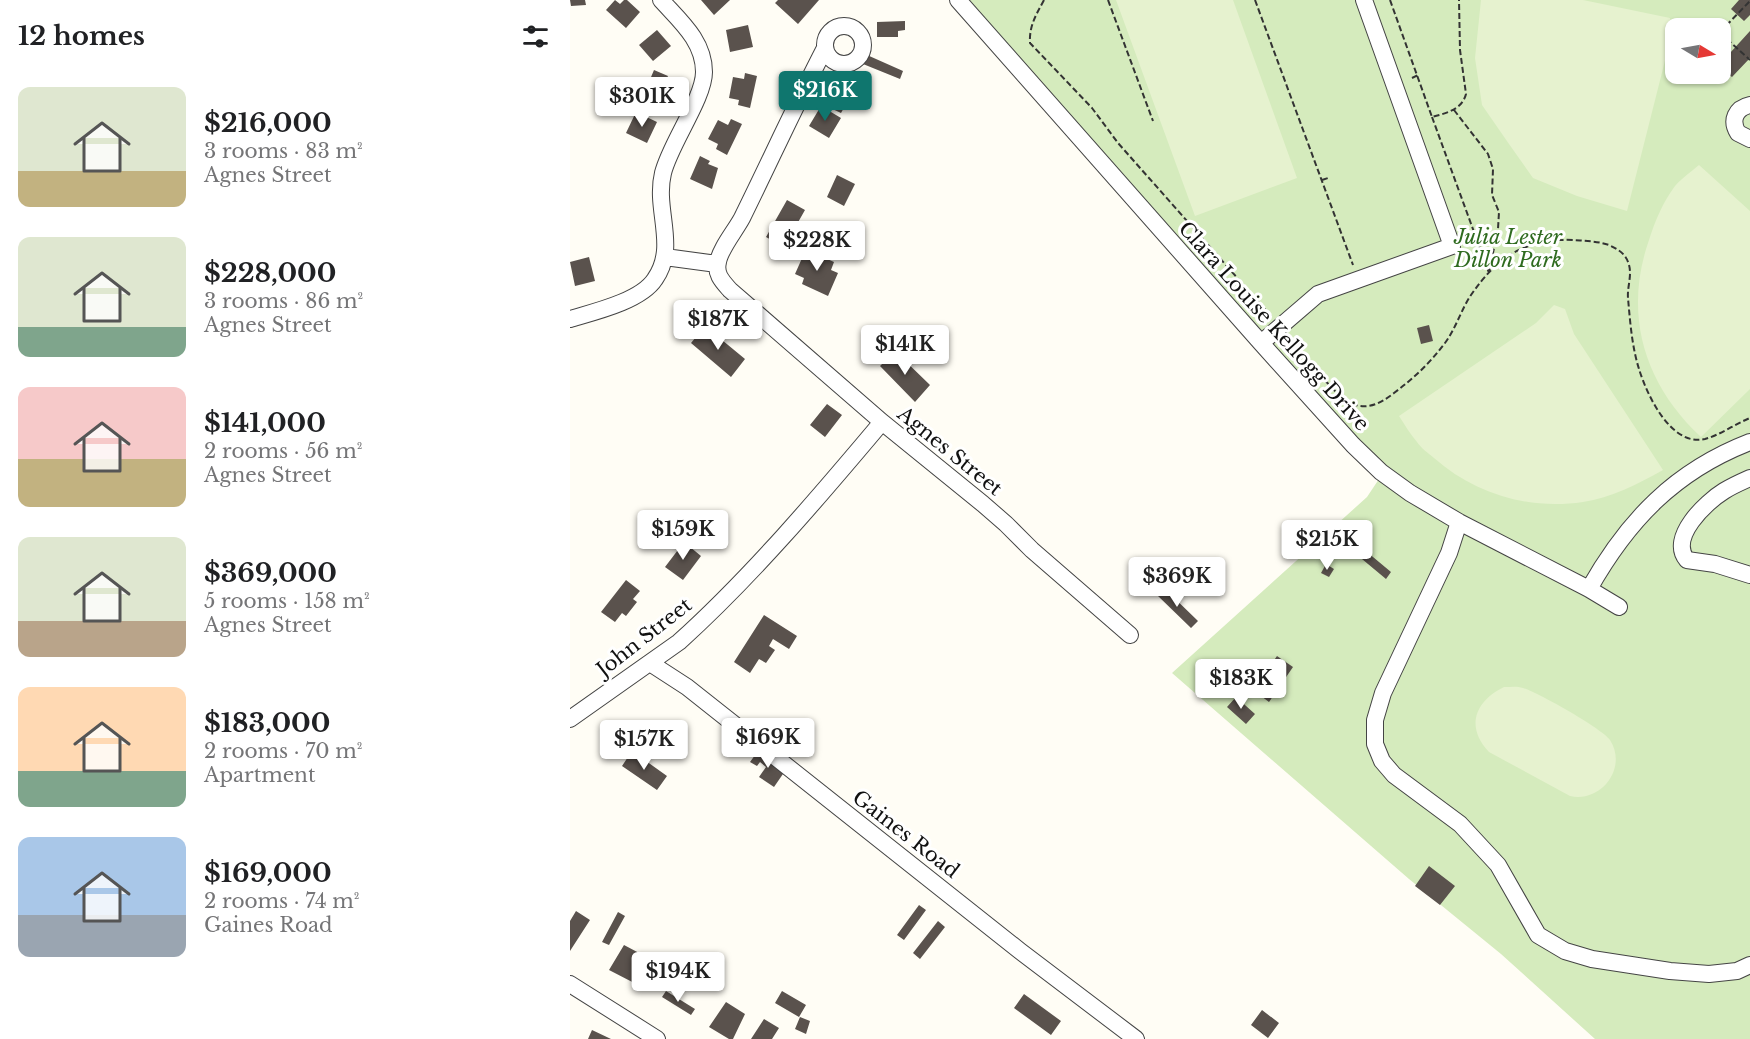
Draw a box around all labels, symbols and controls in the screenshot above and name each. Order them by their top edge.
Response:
north arrow [1665,18,1731,84]
map controls [1665,18,1731,84]
text: 12 homes [18,20,145,52]
icon: filters [519,20,552,53]
pin: $216K [783,71,867,122]
pin: $301K [600,77,684,128]
text: $216K [793,78,857,102]
text: $301K [609,84,675,108]
text: $216,000 [204,107,332,139]
icon: home [66,111,138,183]
text: 3 rooms · 83 m² [204,139,363,163]
text: Agnes Street [204,163,332,187]
street label: Clara Louise Kellogg Drive [1174,216,1374,436]
pin: $228K [775,221,859,272]
park label: Julia Lester Dillon Park [1453,225,1563,272]
text: $228K [783,228,851,252]
text: $228,000 [204,257,336,289]
icon: home [66,261,138,333]
text: 3 rooms · 86 m² [204,289,363,313]
pin: $187K [676,300,760,351]
text: $187K [687,307,749,331]
text: Agnes Street [204,313,332,337]
pin: $141K [863,325,947,376]
text: $141K [875,332,935,356]
street label: Agnes Street [892,401,1007,501]
text: $141,000 [204,407,326,439]
icon: home [66,411,138,483]
text: 2 rooms · 56 m² [204,439,362,463]
text: Agnes Street [204,463,332,487]
pin: $159K [641,510,725,561]
text: $159K [651,517,715,541]
pin: $215K [1285,520,1369,571]
text: $215K [1296,527,1358,551]
text: $369,000 [204,557,337,589]
pin: $369K [1135,557,1219,608]
icon: home [66,561,138,633]
text: $369K [1142,564,1212,588]
text: 5 rooms · 158 m² [204,589,370,613]
street label: John Street [589,592,697,683]
text: Agnes Street [204,613,332,637]
pin: $183K [1199,659,1283,710]
text: $183K [1209,666,1273,690]
text: $183,000 [204,707,330,739]
icon: home [66,711,138,783]
pin: $169K [726,718,810,769]
pin: $157K [602,720,686,771]
text: $169K [736,725,801,749]
text: $157K [614,727,674,751]
text: 2 rooms · 70 m² [204,739,362,763]
text: Apartment [204,763,315,787]
street label: Gaines Road [848,785,964,883]
text: $169,000 [204,857,332,889]
icon: home [66,861,138,933]
text: 2 rooms · 74 m² [204,889,360,913]
text: Gaines Road [204,913,333,937]
pin: $194K [636,952,720,1003]
text: $194K [646,959,710,983]

